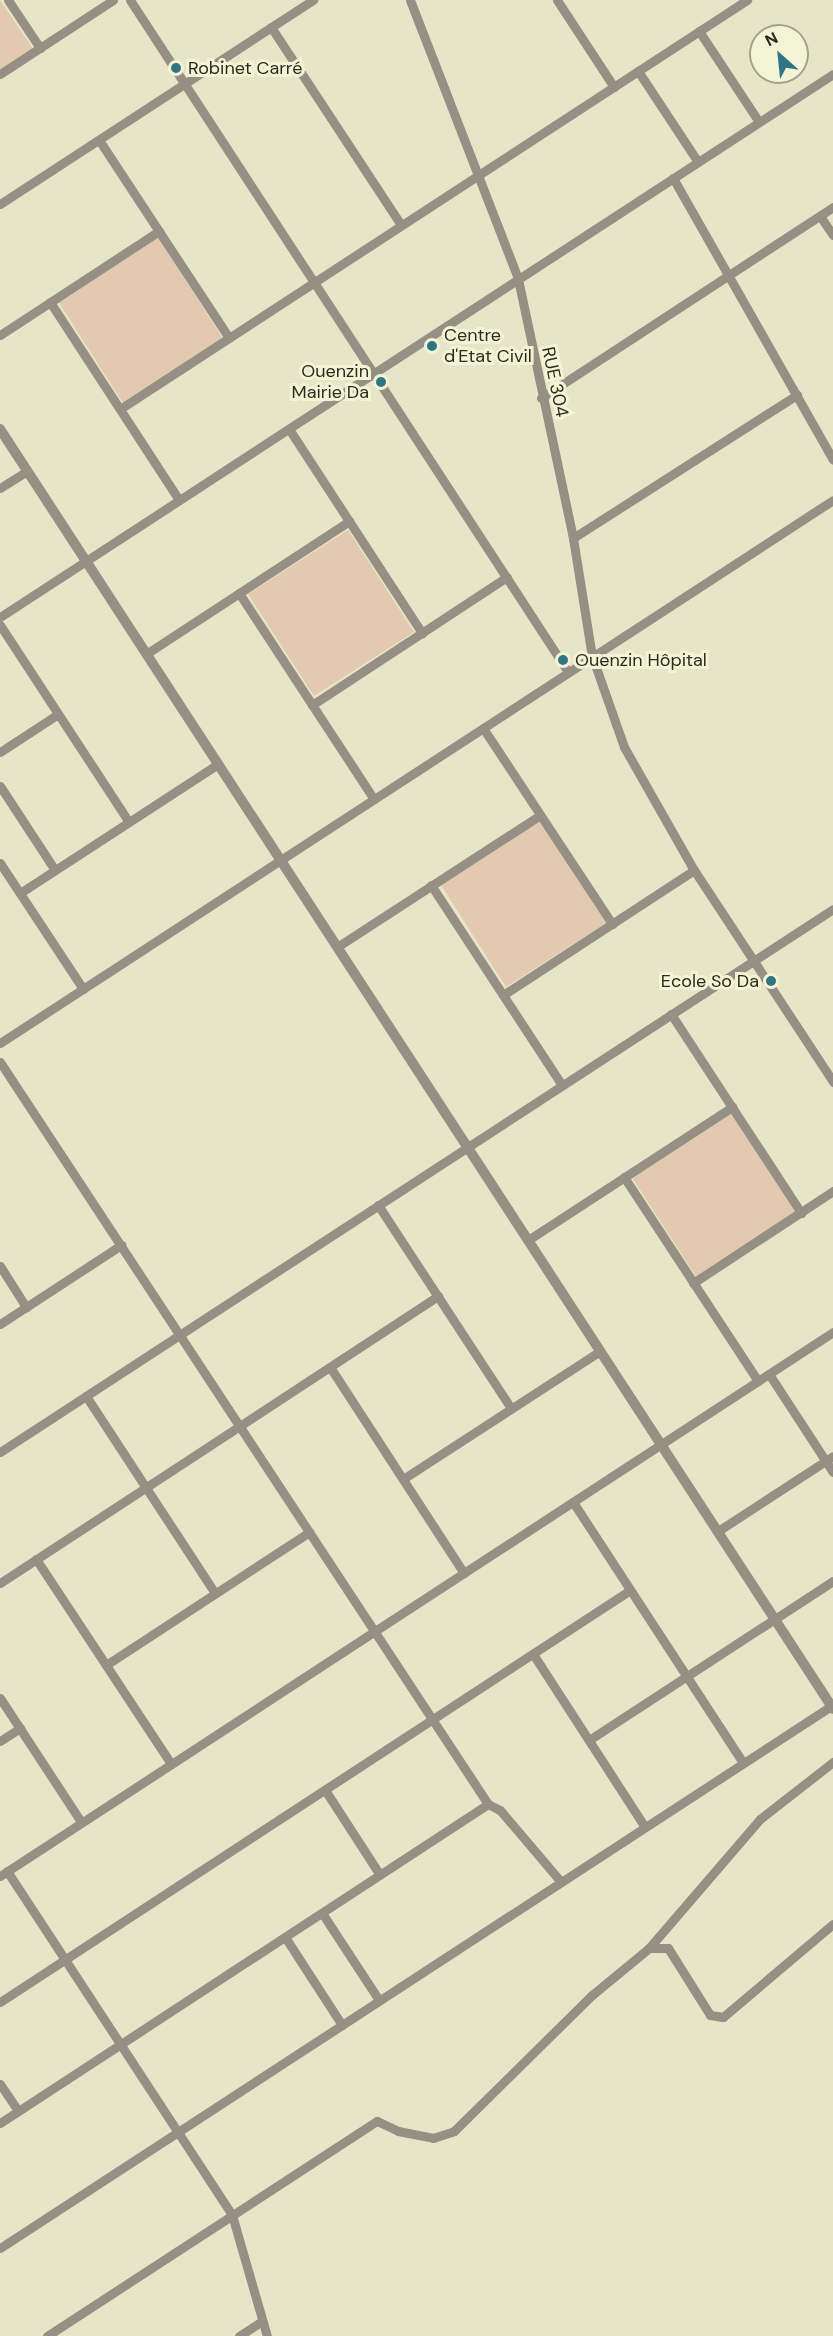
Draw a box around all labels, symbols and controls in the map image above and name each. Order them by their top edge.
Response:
north arrow [749,24,809,84]
text: N [762,27,781,51]
place label: Robinet Carré [188,57,302,79]
marker: Robinet Carré [169,61,183,75]
place label: Centre d'Etat Civil [444,325,532,368]
marker: Centre d'Etat Civil [425,339,439,353]
street label: RUE 304 [537,345,573,419]
place label: Ouenzin Mairie Da [292,361,369,404]
marker: Ouenzin Mairie Da [374,375,388,389]
place label: Ouenzin Hôpital [575,649,707,671]
marker: Ouenzin Hôpital [556,653,570,667]
place label: Ecole So Da [661,970,759,992]
marker: Ecole So Da [764,974,778,988]

